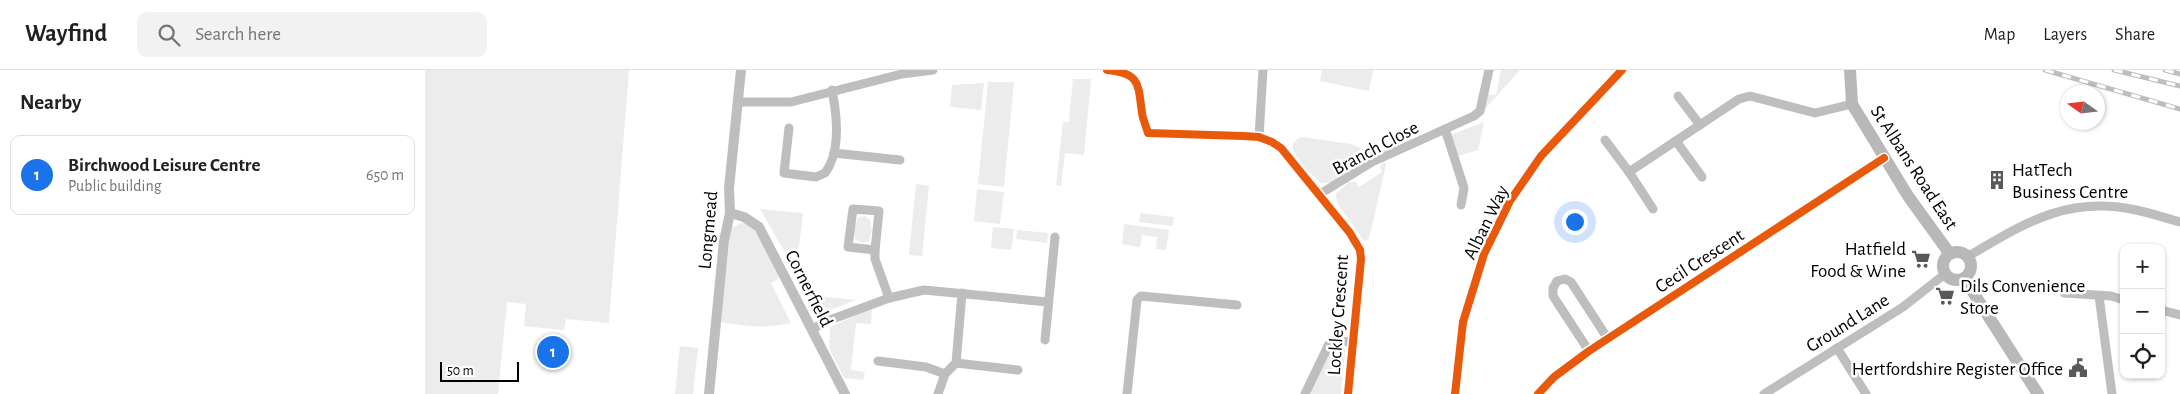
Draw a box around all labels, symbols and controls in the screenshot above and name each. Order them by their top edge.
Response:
search box [137,12,487,57]
icon: search [155,21,183,49]
text: Wayfind [25,22,107,46]
text: Search here [195,25,281,44]
text: Map [1984,26,2015,44]
text: Layers [2043,26,2087,44]
text: Share [2115,26,2155,44]
north arrow [2060,85,2105,130]
text: Nearby [20,92,81,113]
street label: St Albans Road East [1867,102,1961,233]
street label: Branch Close [1330,118,1422,179]
text: Birchwood Leisure Centre [68,156,260,175]
place label: HatTech Business Centre [2012,161,2128,202]
text: 1 [34,167,40,183]
text: 650 m [366,167,404,183]
building icon: HatTech Business Centre [1986,169,2008,191]
text: Public building [68,178,162,194]
street label: Alban Way [1460,183,1512,263]
street label: Longmead [696,190,721,270]
your location [1562,209,1588,235]
street label: Cecil Crescent [1652,226,1747,297]
place label: Hatfield Food & Wine [1810,240,1906,281]
map controls [2120,244,2165,379]
button: + [2120,244,2165,289]
street label: Cornerfield [781,247,836,330]
supermarket icon: Hatfield Food & Wine [1910,248,1932,270]
street label: Lockley Crescent [1325,254,1352,376]
place label: Dils Convenience Store [1960,277,2085,318]
supermarket icon: Dils Convenience Store [1934,285,1956,307]
button: − [2120,289,2165,334]
street label: Ground Lane [1803,290,1893,356]
pin: 1 [537,333,569,371]
button: locate [2120,334,2165,379]
public building icon: Hertfordshire Register Office [2067,357,2089,379]
scale bar [440,359,519,382]
place label: Hertfordshire Register Office [1852,360,2063,379]
text: 50 m [447,364,474,378]

